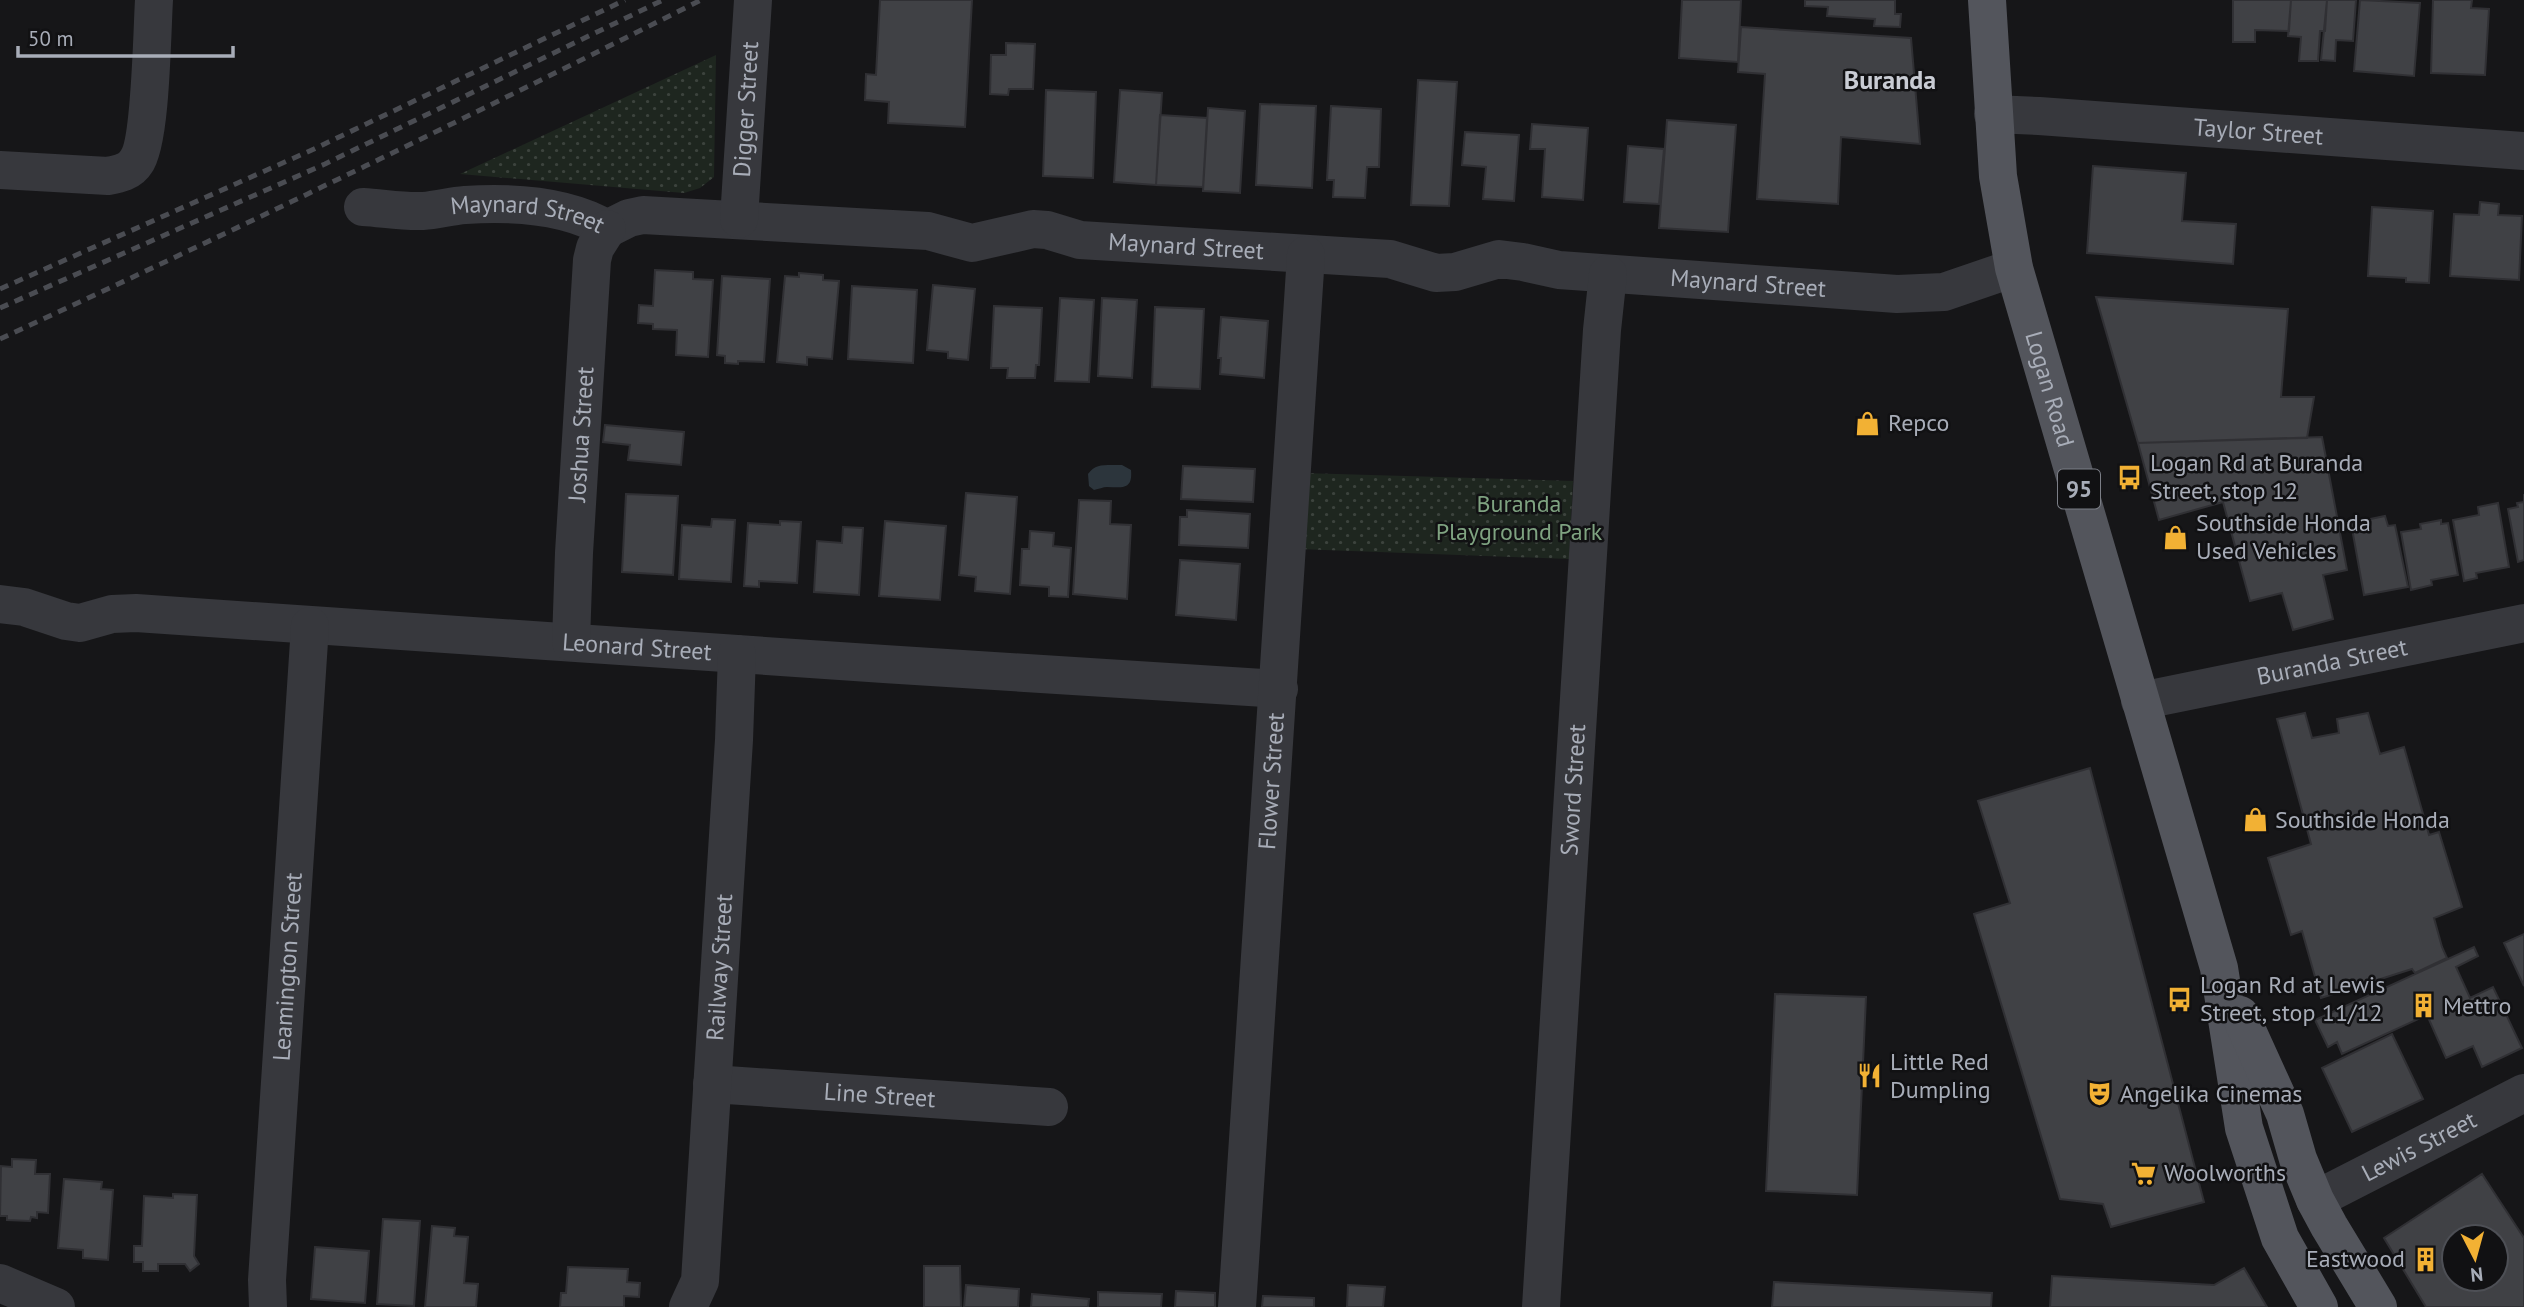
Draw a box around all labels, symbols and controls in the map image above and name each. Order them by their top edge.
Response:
scale bar [18,14,233,58]
text: 50 m [28,25,74,52]
street label: Digger Street [726,40,765,178]
district label: Buranda [1844,63,1936,96]
street label: Taylor Street [2193,111,2324,151]
street label: Maynard Street [449,188,610,240]
street label: Maynard Street [1107,226,1265,266]
street label: Maynard Street [1669,262,1827,304]
street label: Logan Road [2018,328,2082,451]
street label: Joshua Street [561,366,600,504]
place label: Repco [1888,407,1949,438]
shop icon: Repco [1854,409,1882,437]
place label: Logan Rd at Buranda Street, stop 12 [2150,447,2363,506]
bus stop icon: Logan Rd at Buranda Street, stop 12 [2116,463,2144,491]
road number: 95 [2058,470,2100,509]
park label: Buranda Playground Park [1436,488,1603,547]
place label: Southside Honda Used Vehicles [2196,507,2371,566]
shop icon: Southside Honda Used Vehicles [2162,523,2190,551]
street label: Leonard Street [561,626,713,667]
street label: Buranda Street [2254,631,2410,692]
street label: Flower Street [1251,711,1291,851]
street label: Sword Street [1553,723,1592,857]
place label: Southside Honda [2275,804,2450,835]
shop icon: Southside Honda [2241,806,2269,834]
street label: Leamington Street [265,871,309,1062]
street label: Railway Street [699,893,739,1042]
place label: Logan Rd at Lewis Street, stop 11/12 [2200,969,2385,1028]
bus stop icon: Logan Rd at Lewis Street, stop 11/12 [2166,985,2194,1013]
place label: Mettro [2443,990,2511,1021]
building icon: Mettro [2409,992,2437,1020]
place label: Little Red Dumpling [1890,1046,1991,1105]
restaurant icon: Little Red Dumpling [1856,1062,1884,1090]
street label: Line Street [823,1076,937,1114]
place label: Angelika Cinemas [2120,1078,2302,1109]
theatre icon: Angelika Cinemas [2086,1080,2114,1108]
street label: Lewis Street [2356,1104,2482,1188]
place label: Woolworths [2164,1157,2286,1188]
supermarket icon: Woolworths [2130,1159,2158,1187]
north arrow [2440,1223,2510,1293]
place label: Eastwood [2306,1243,2405,1274]
building icon: Eastwood [2411,1245,2439,1273]
text: N [2469,1262,2484,1287]

